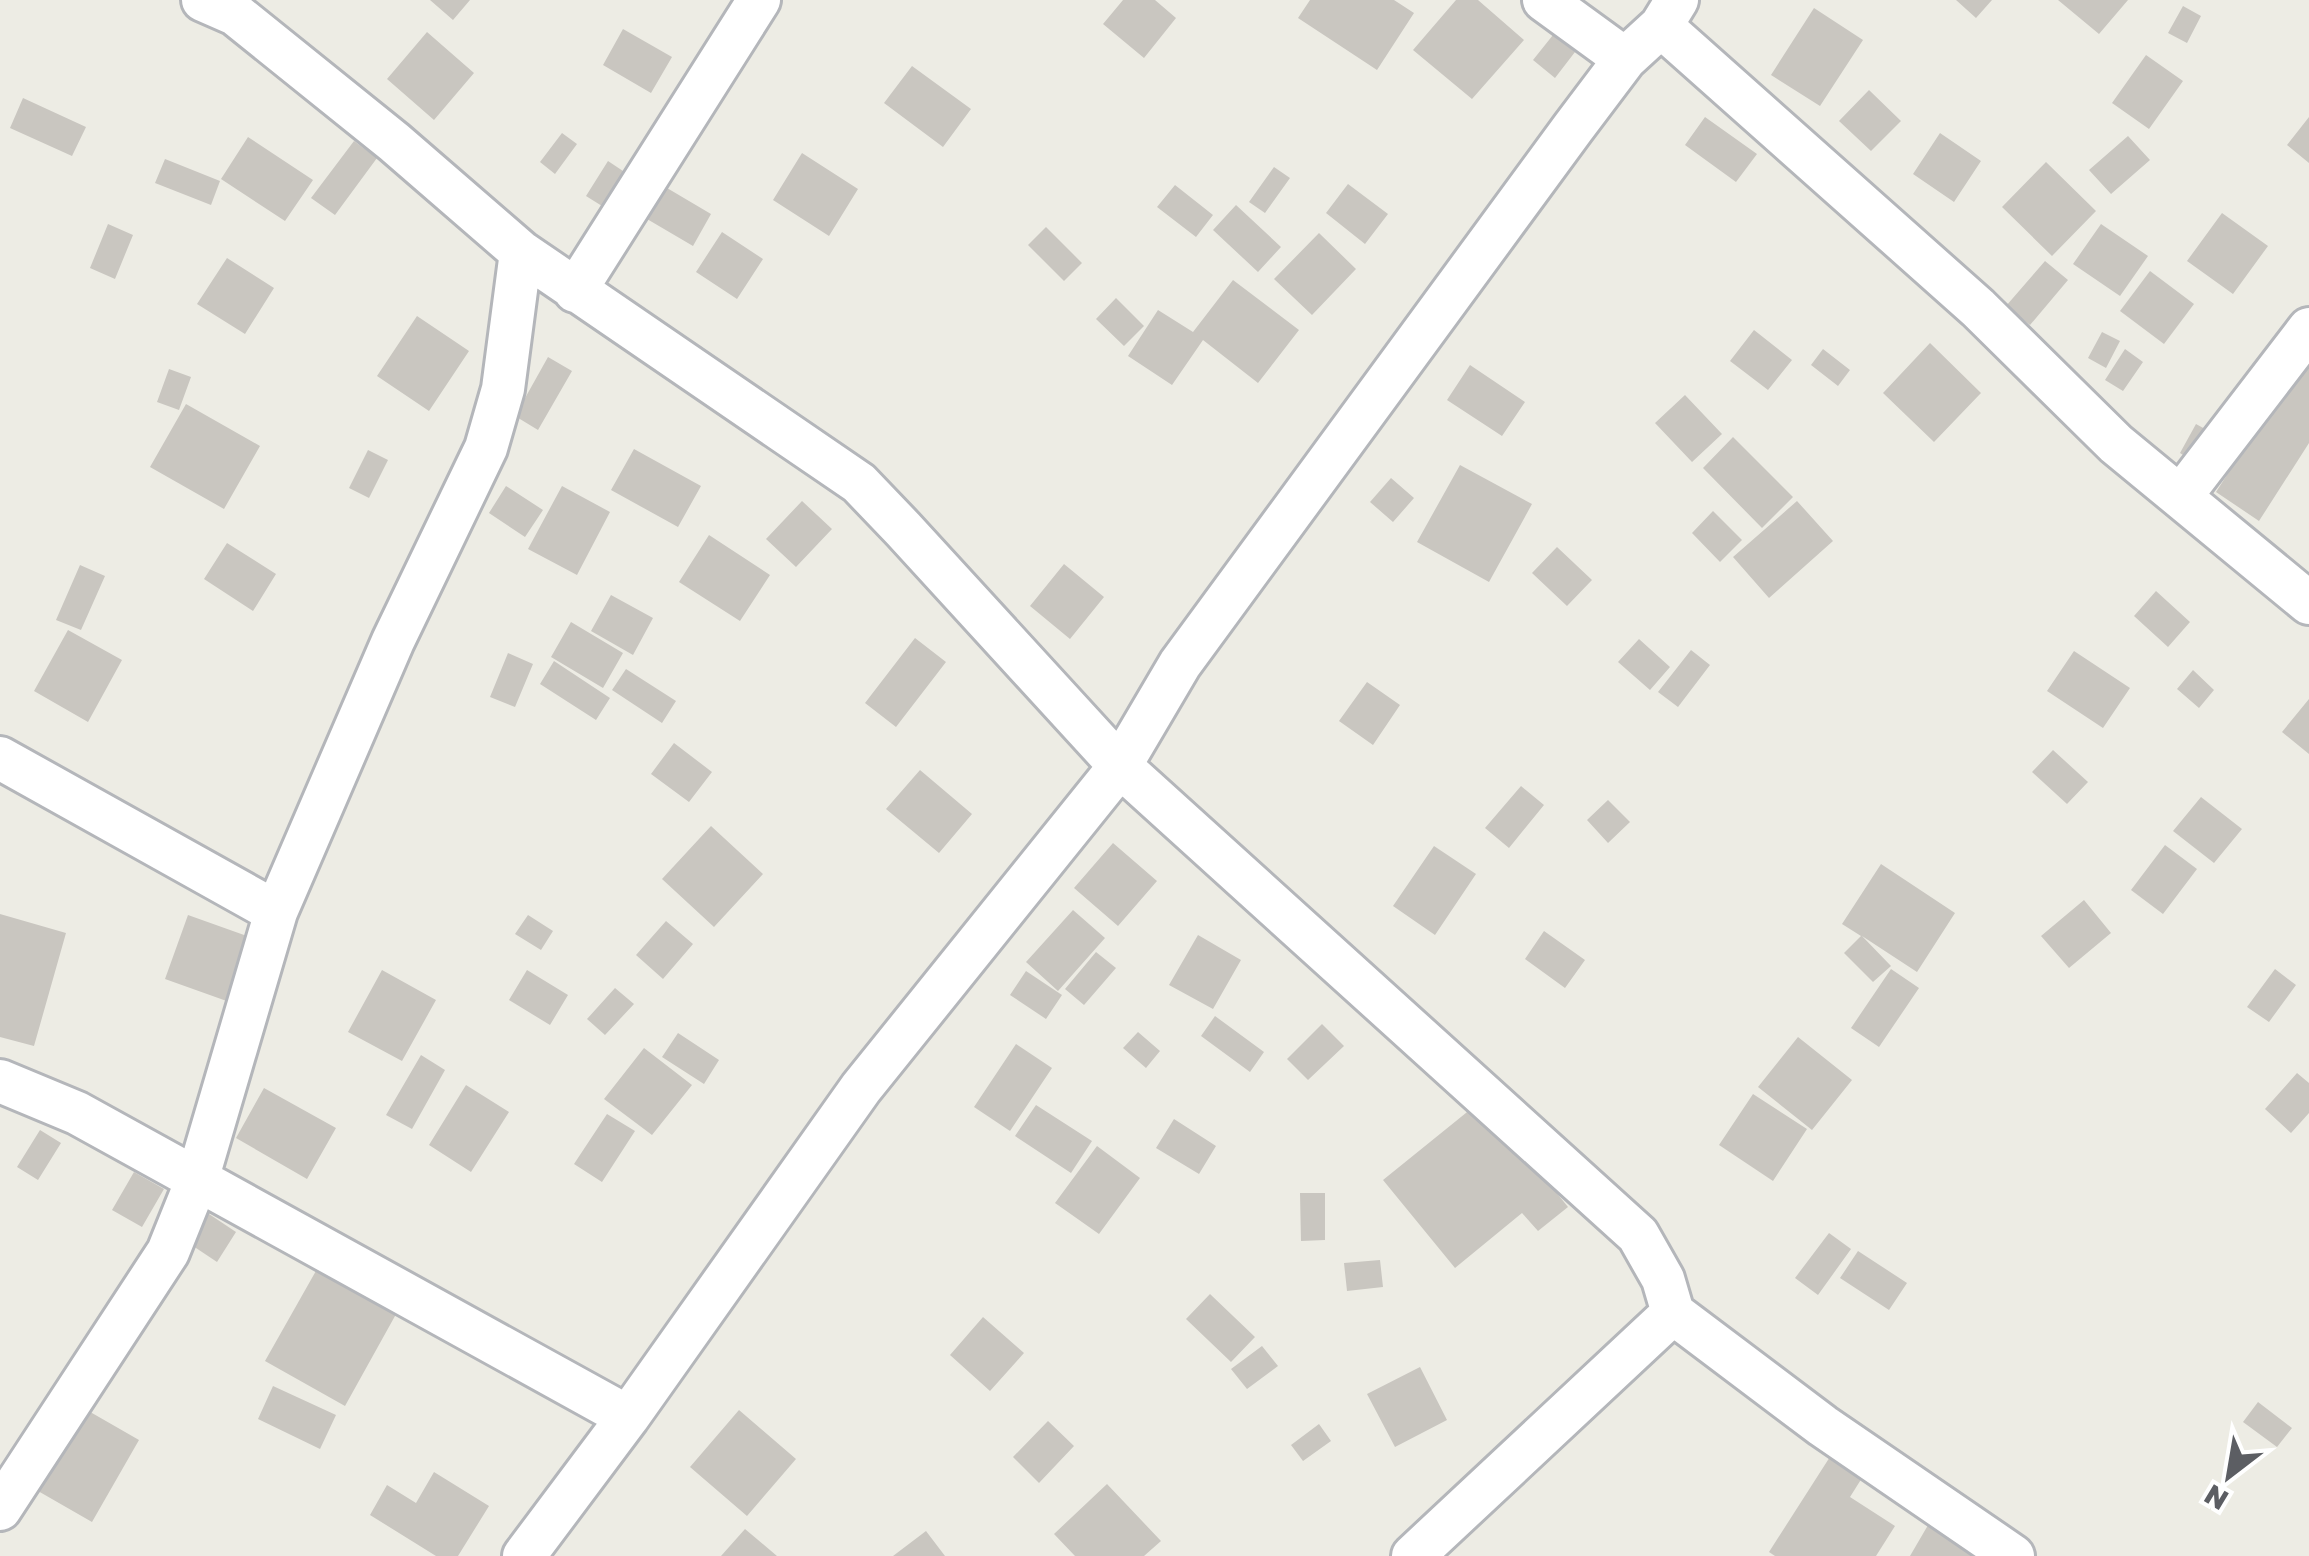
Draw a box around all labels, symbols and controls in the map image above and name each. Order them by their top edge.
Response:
north arrow [2179,1426,2279,1526]
text: N [2198,1478,2233,1517]

